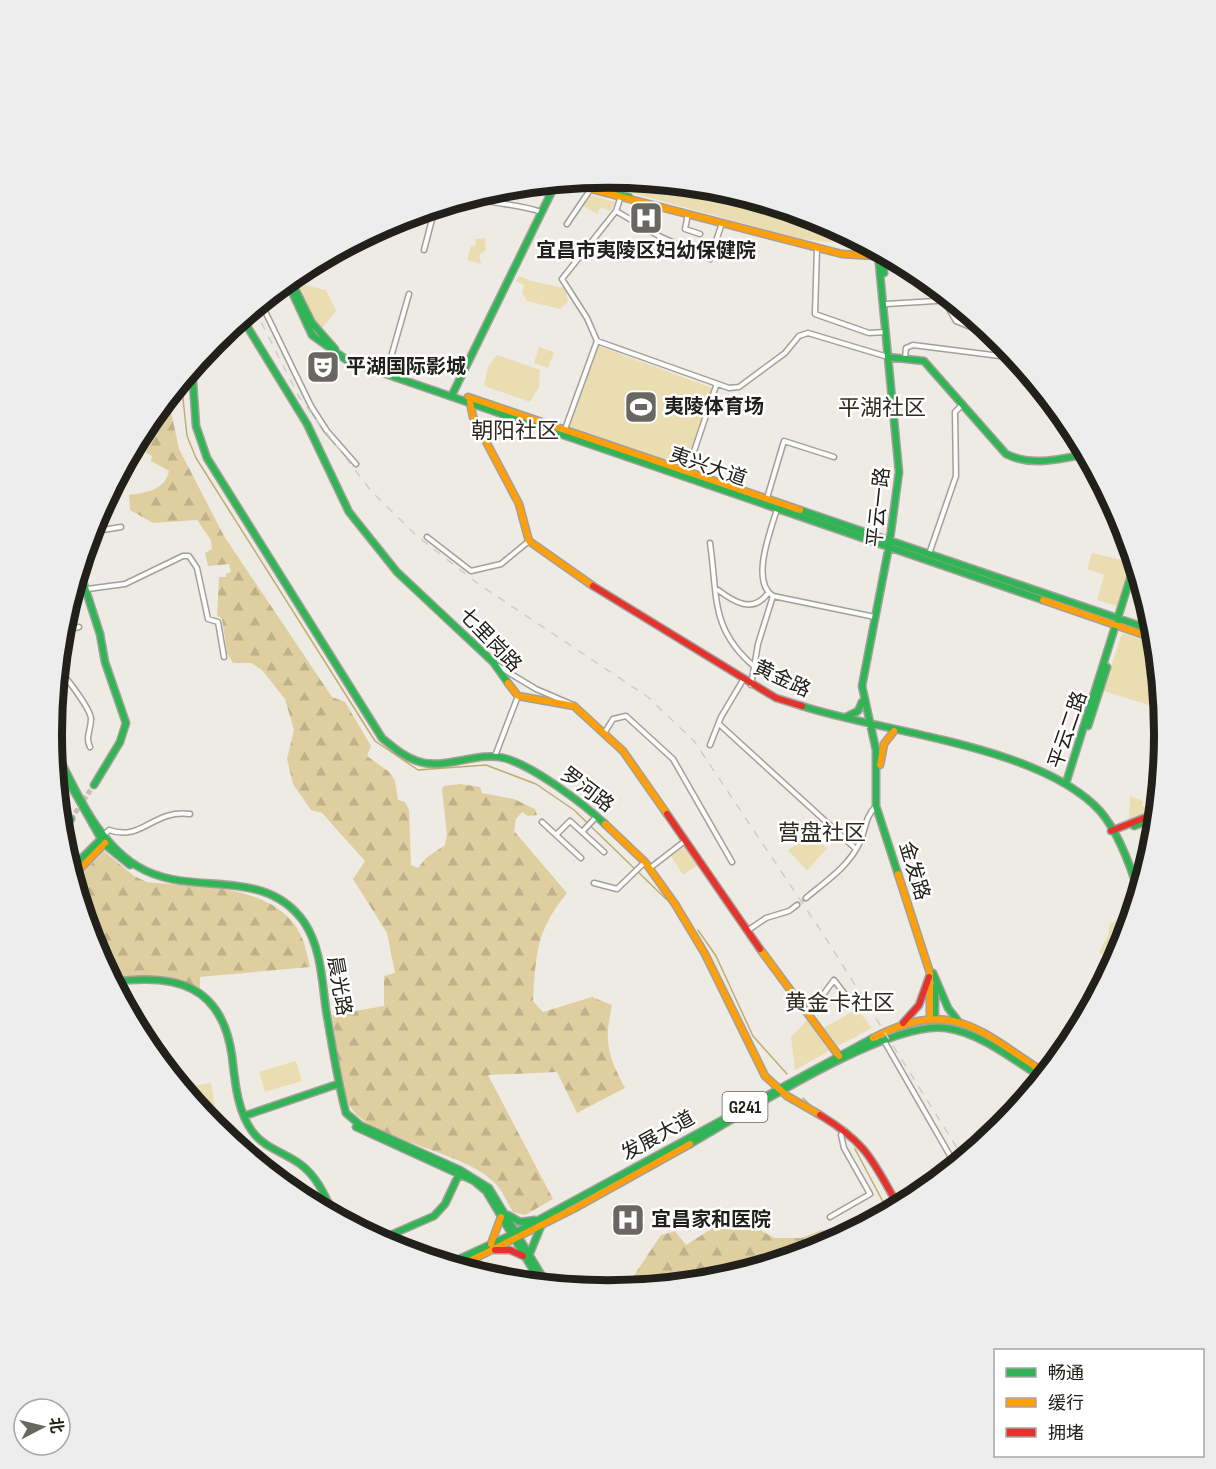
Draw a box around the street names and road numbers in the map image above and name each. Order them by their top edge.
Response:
street label: 夷兴大道 [666,443,750,491]
street label: 平云一路 [863,466,895,548]
street label: 七里岗路 [454,603,526,677]
street label: 黄金路 [750,655,814,703]
street label: 平云二路 [1044,688,1092,772]
street label: 罗河路 [556,762,618,818]
street label: 金发路 [894,839,934,903]
street label: 晨光路 [322,954,356,1018]
road number: G241 [722,1092,768,1122]
street label: 发展大道 [617,1106,699,1166]

